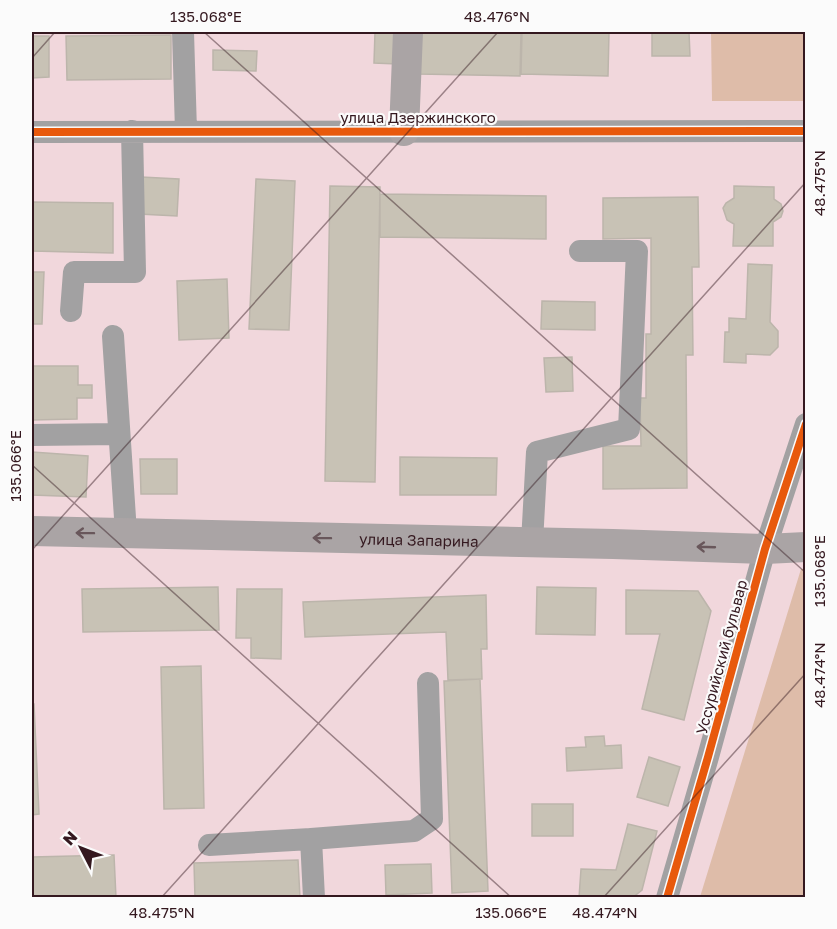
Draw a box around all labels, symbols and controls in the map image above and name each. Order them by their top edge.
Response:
text: 135.068°E [170,7,242,25]
text: 48.476°N [464,7,530,25]
street label: улица Дзержинского [340,108,496,126]
text: 48.475°N [810,150,828,216]
text: 135.066°E [6,430,24,502]
one-way arrow [76,527,96,538]
street label: улица Запарина [359,529,479,550]
one-way arrow [313,532,333,543]
text: 135.068°E [810,535,828,607]
one-way arrow [697,542,717,553]
street label: Уссурийский бульвар [692,578,750,736]
text: 48.474°N [810,642,828,708]
north arrow [51,818,111,878]
text: N [58,827,81,849]
text: 48.475°N [129,903,195,921]
text: 135.066°E [475,903,547,921]
text: 48.474°N [572,903,638,921]

